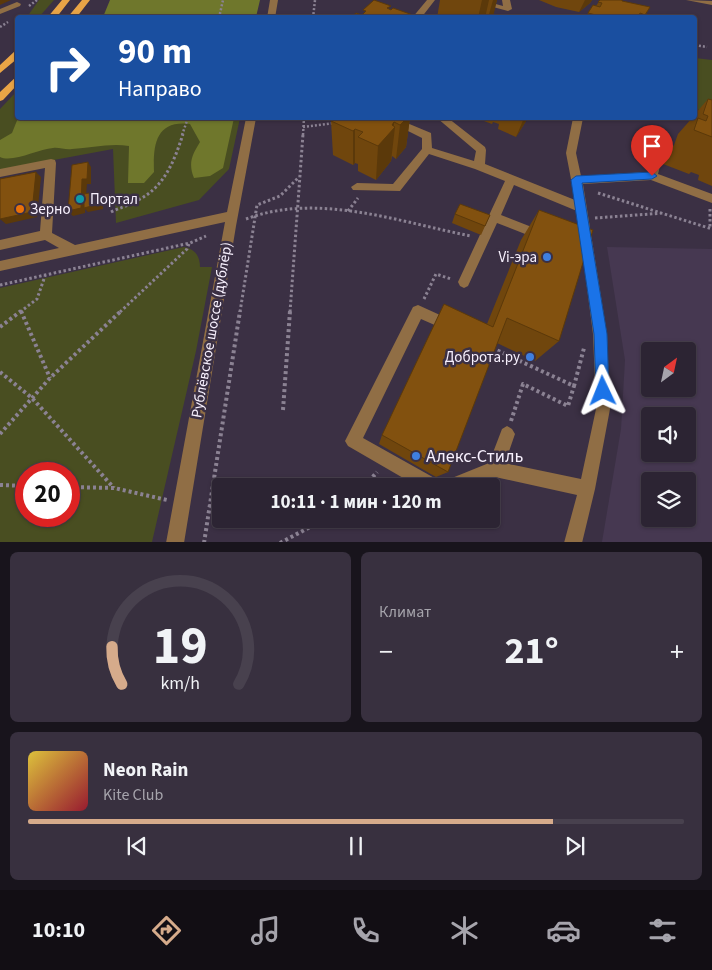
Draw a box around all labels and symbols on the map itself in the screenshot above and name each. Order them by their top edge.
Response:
pin [631,125,673,176]
place label: Портал [90,189,138,210]
marker: Портал [74,193,86,205]
place label: Зерно [30,199,71,220]
marker: Зерно [14,203,26,215]
street label: Рублёвское шоссе (дублёр) [186,241,238,419]
place label: Vi-эра [498,247,537,268]
marker: Vi-эра [541,251,553,263]
north arrow [641,342,696,398]
place label: Доброта.ру [445,347,520,368]
marker: Доброта.ру [524,351,536,363]
position arrow [576,364,628,416]
place label: Алекс-Стиль [426,444,523,469]
marker: Алекс-Стиль [410,450,422,462]
speed limit sign: 20 [15,462,80,527]

